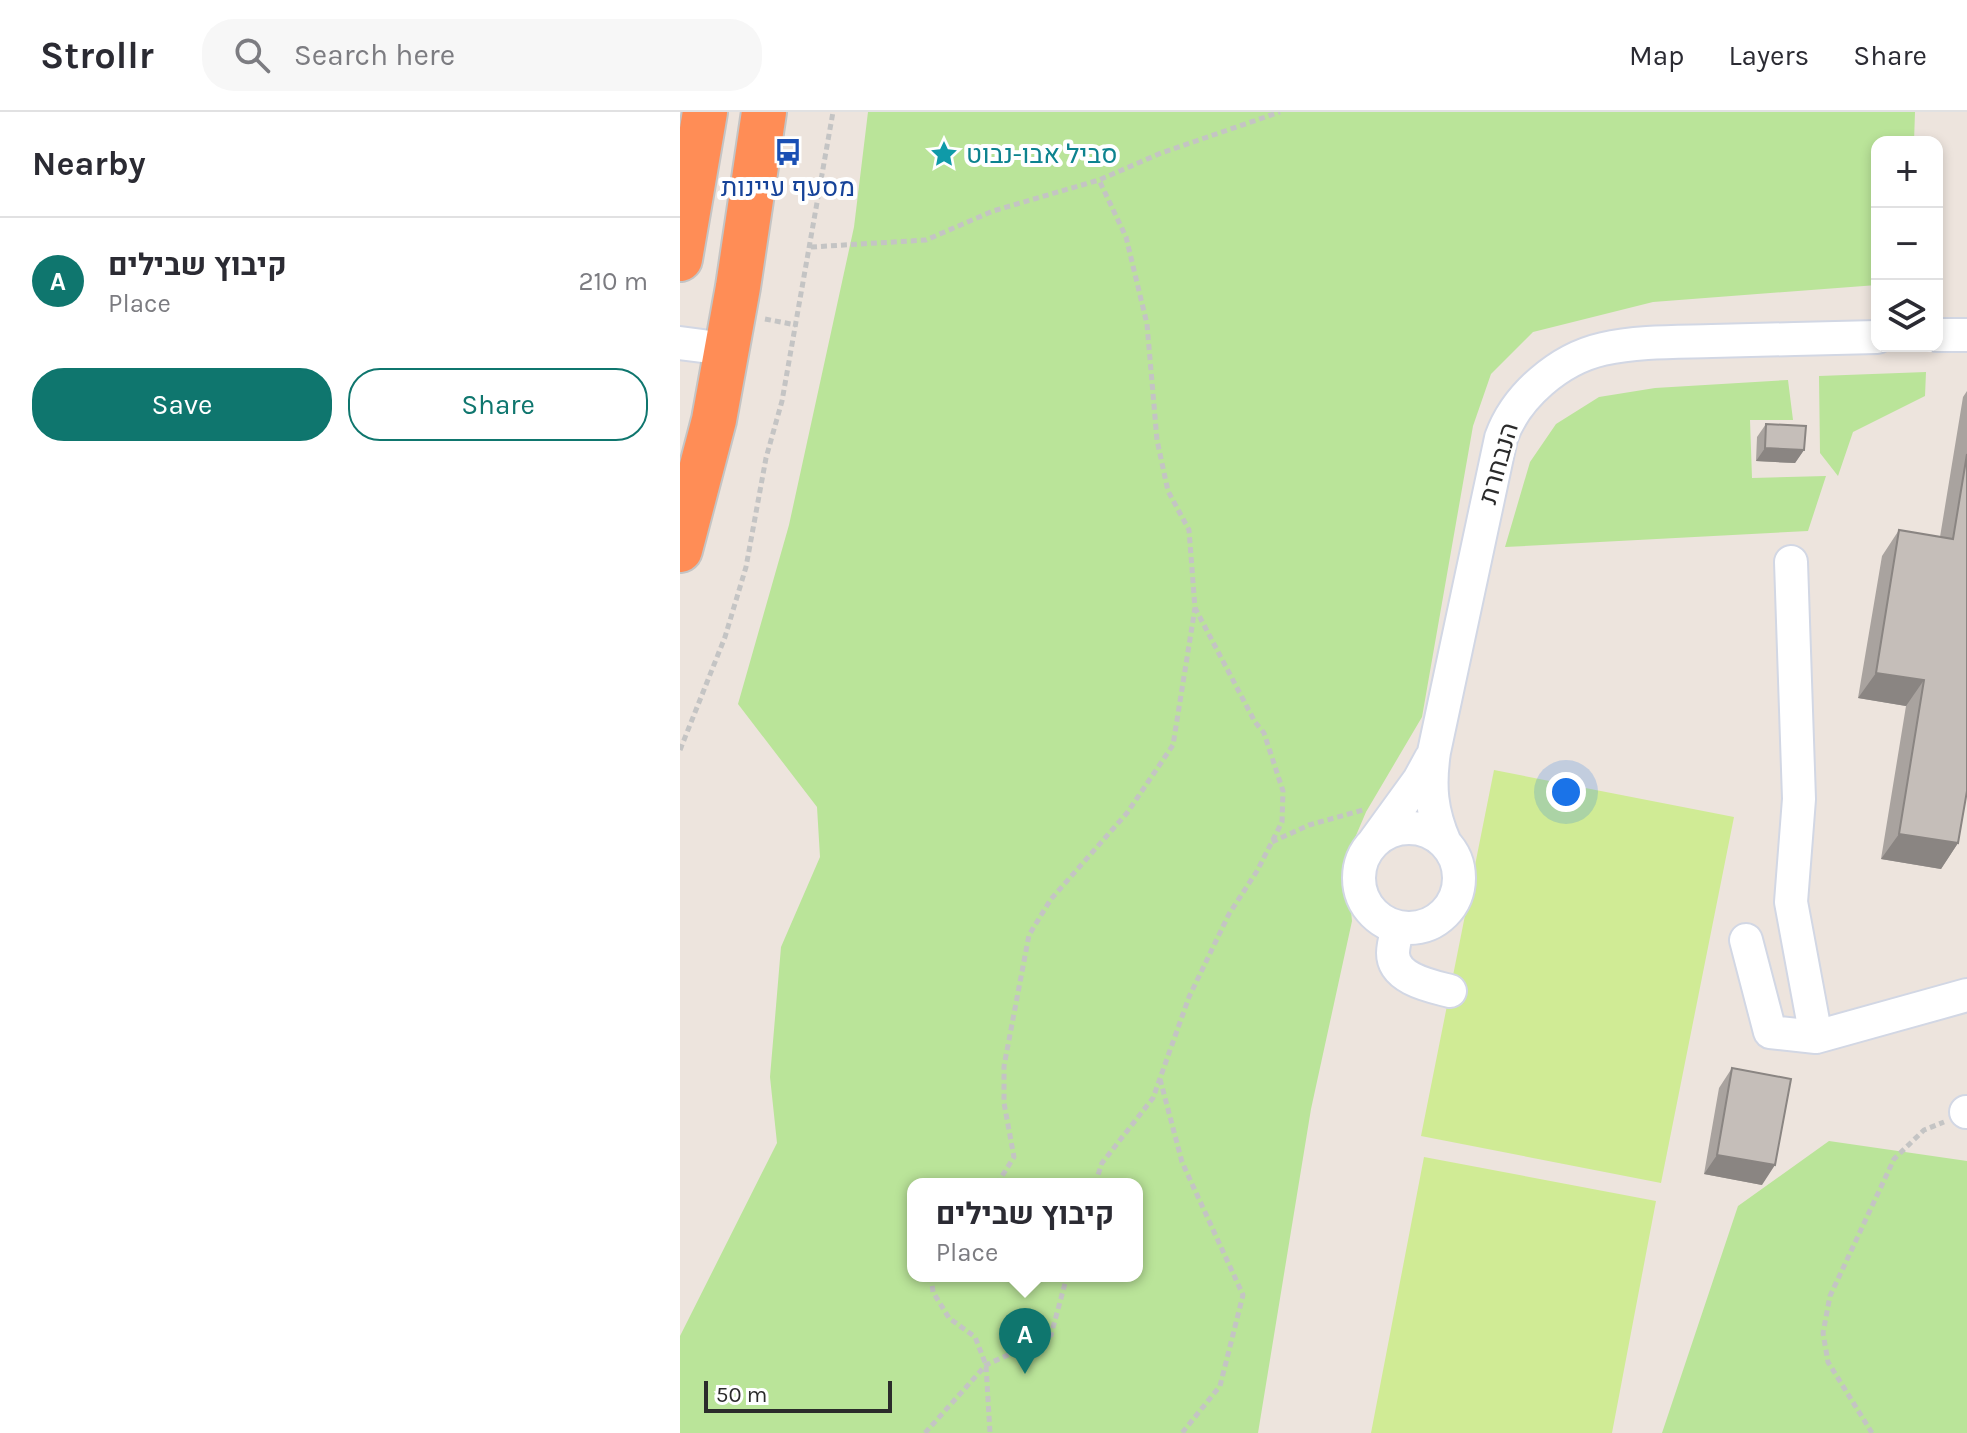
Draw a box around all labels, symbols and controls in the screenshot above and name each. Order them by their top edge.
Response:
search box [202,19,762,91]
text: Strollr [40,33,154,78]
icon: search [230,33,274,77]
text: Search here [294,37,455,73]
text: Map [1629,39,1684,72]
text: Layers [1728,39,1809,72]
text: Share [1853,39,1927,72]
map controls [1871,136,1943,352]
button: + [1871,136,1943,208]
bus stop icon: מסעף עיינות [773,137,803,167]
place icon: סביל אבו-נבוט [929,139,959,169]
place label: סביל אבו-נבוט [966,139,1118,170]
text: Nearby [32,144,146,184]
place label: מסעף עיינות [721,172,855,203]
button: − [1871,208,1943,280]
text: קיבוץ שבילים [108,247,287,283]
text: A [50,266,66,297]
text: 210 m [578,266,648,297]
button: layers [1871,280,1943,352]
text: Place [108,288,171,319]
button: Save [32,368,332,441]
button: Share [348,368,648,441]
street label: הנבחרת [1472,419,1525,507]
your location [1546,772,1586,812]
popup [907,1178,1143,1282]
text: קיבוץ שבילים [936,1196,1114,1232]
text: Place [936,1237,998,1268]
pin: A [999,1308,1051,1374]
scale bar [704,1377,892,1413]
text: 50 m [716,1382,767,1408]

